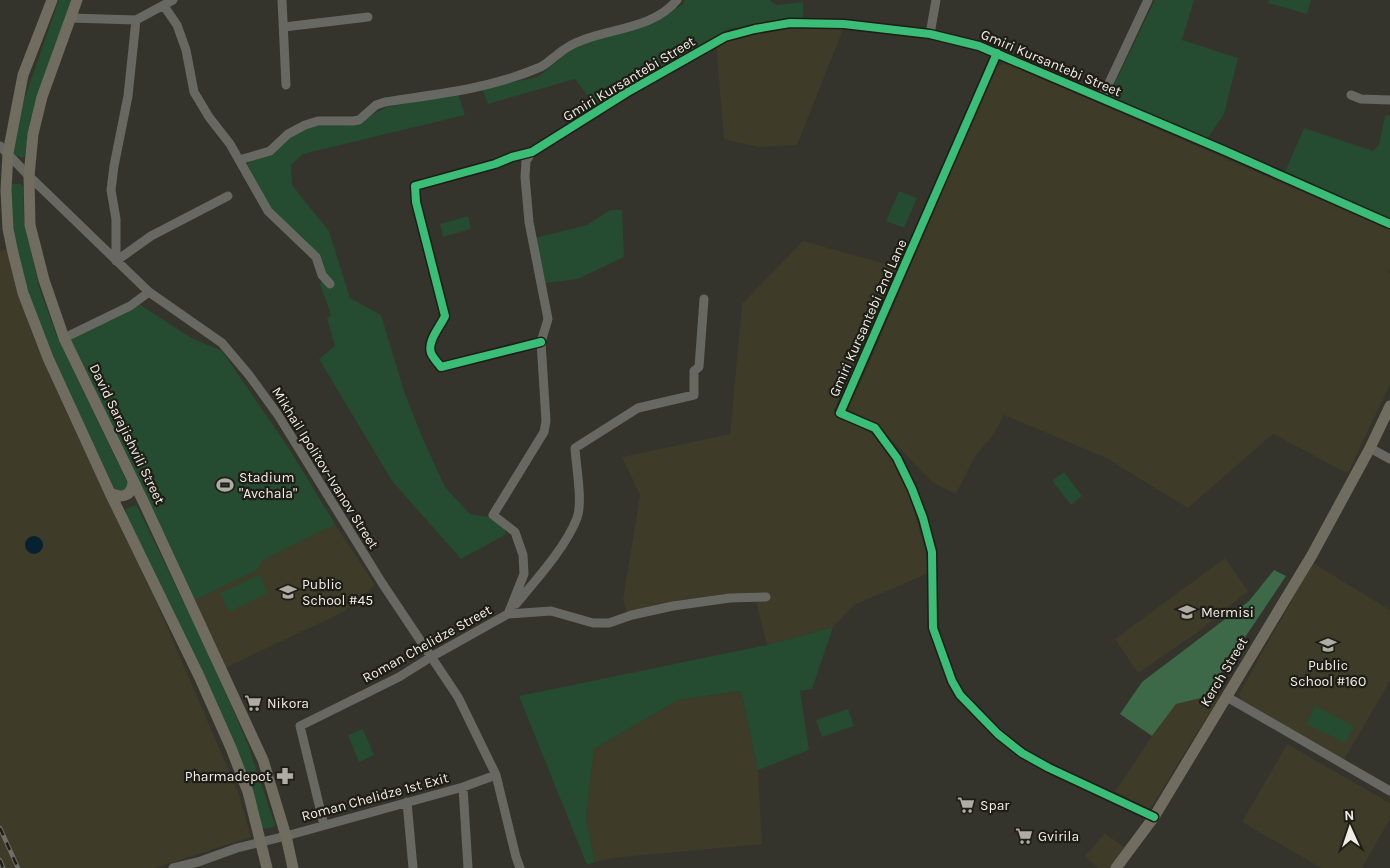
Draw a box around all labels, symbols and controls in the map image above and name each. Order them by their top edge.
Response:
street label: Gmiri Kursantebi Street [978,26,1124,100]
street label: Gmiri Kursantebi Street [560,33,698,125]
street label: Gmiri Kursantebi 2nd Lane [826,237,910,399]
street label: David Sarajishvili Street [86,361,168,507]
street label: Mikhail Ipolitov-Ivanov Street [268,384,382,552]
place label: Stadium "Avchala" [239,469,297,502]
sports icon: Stadium "Avchala" [215,475,235,495]
place label: Public School #45 [302,576,373,609]
school or university icon: Public School #45 [278,582,298,602]
street label: Roman Chelidze Street [359,601,495,687]
school or university icon: Mermisi [1177,602,1197,622]
place label: Mermisi [1201,604,1254,621]
street label: Kerch Street [1197,634,1251,710]
school or university icon: Public School #160 [1318,635,1338,655]
place label: Public School #160 [1290,657,1366,690]
supermarket icon: Nikora [243,693,263,713]
place label: Nikora [267,695,309,712]
pharmacy icon: Pharmadepot [275,766,295,786]
place label: Pharmadepot [185,768,271,785]
street label: Roman Chelidze 1st Exit [300,769,450,825]
supermarket icon: Spar [956,795,976,815]
place label: Spar [980,797,1010,814]
north arrow [1325,803,1375,853]
text: N [1344,807,1355,824]
supermarket icon: Gvirila [1014,826,1034,846]
place label: Gvirila [1038,828,1079,845]

